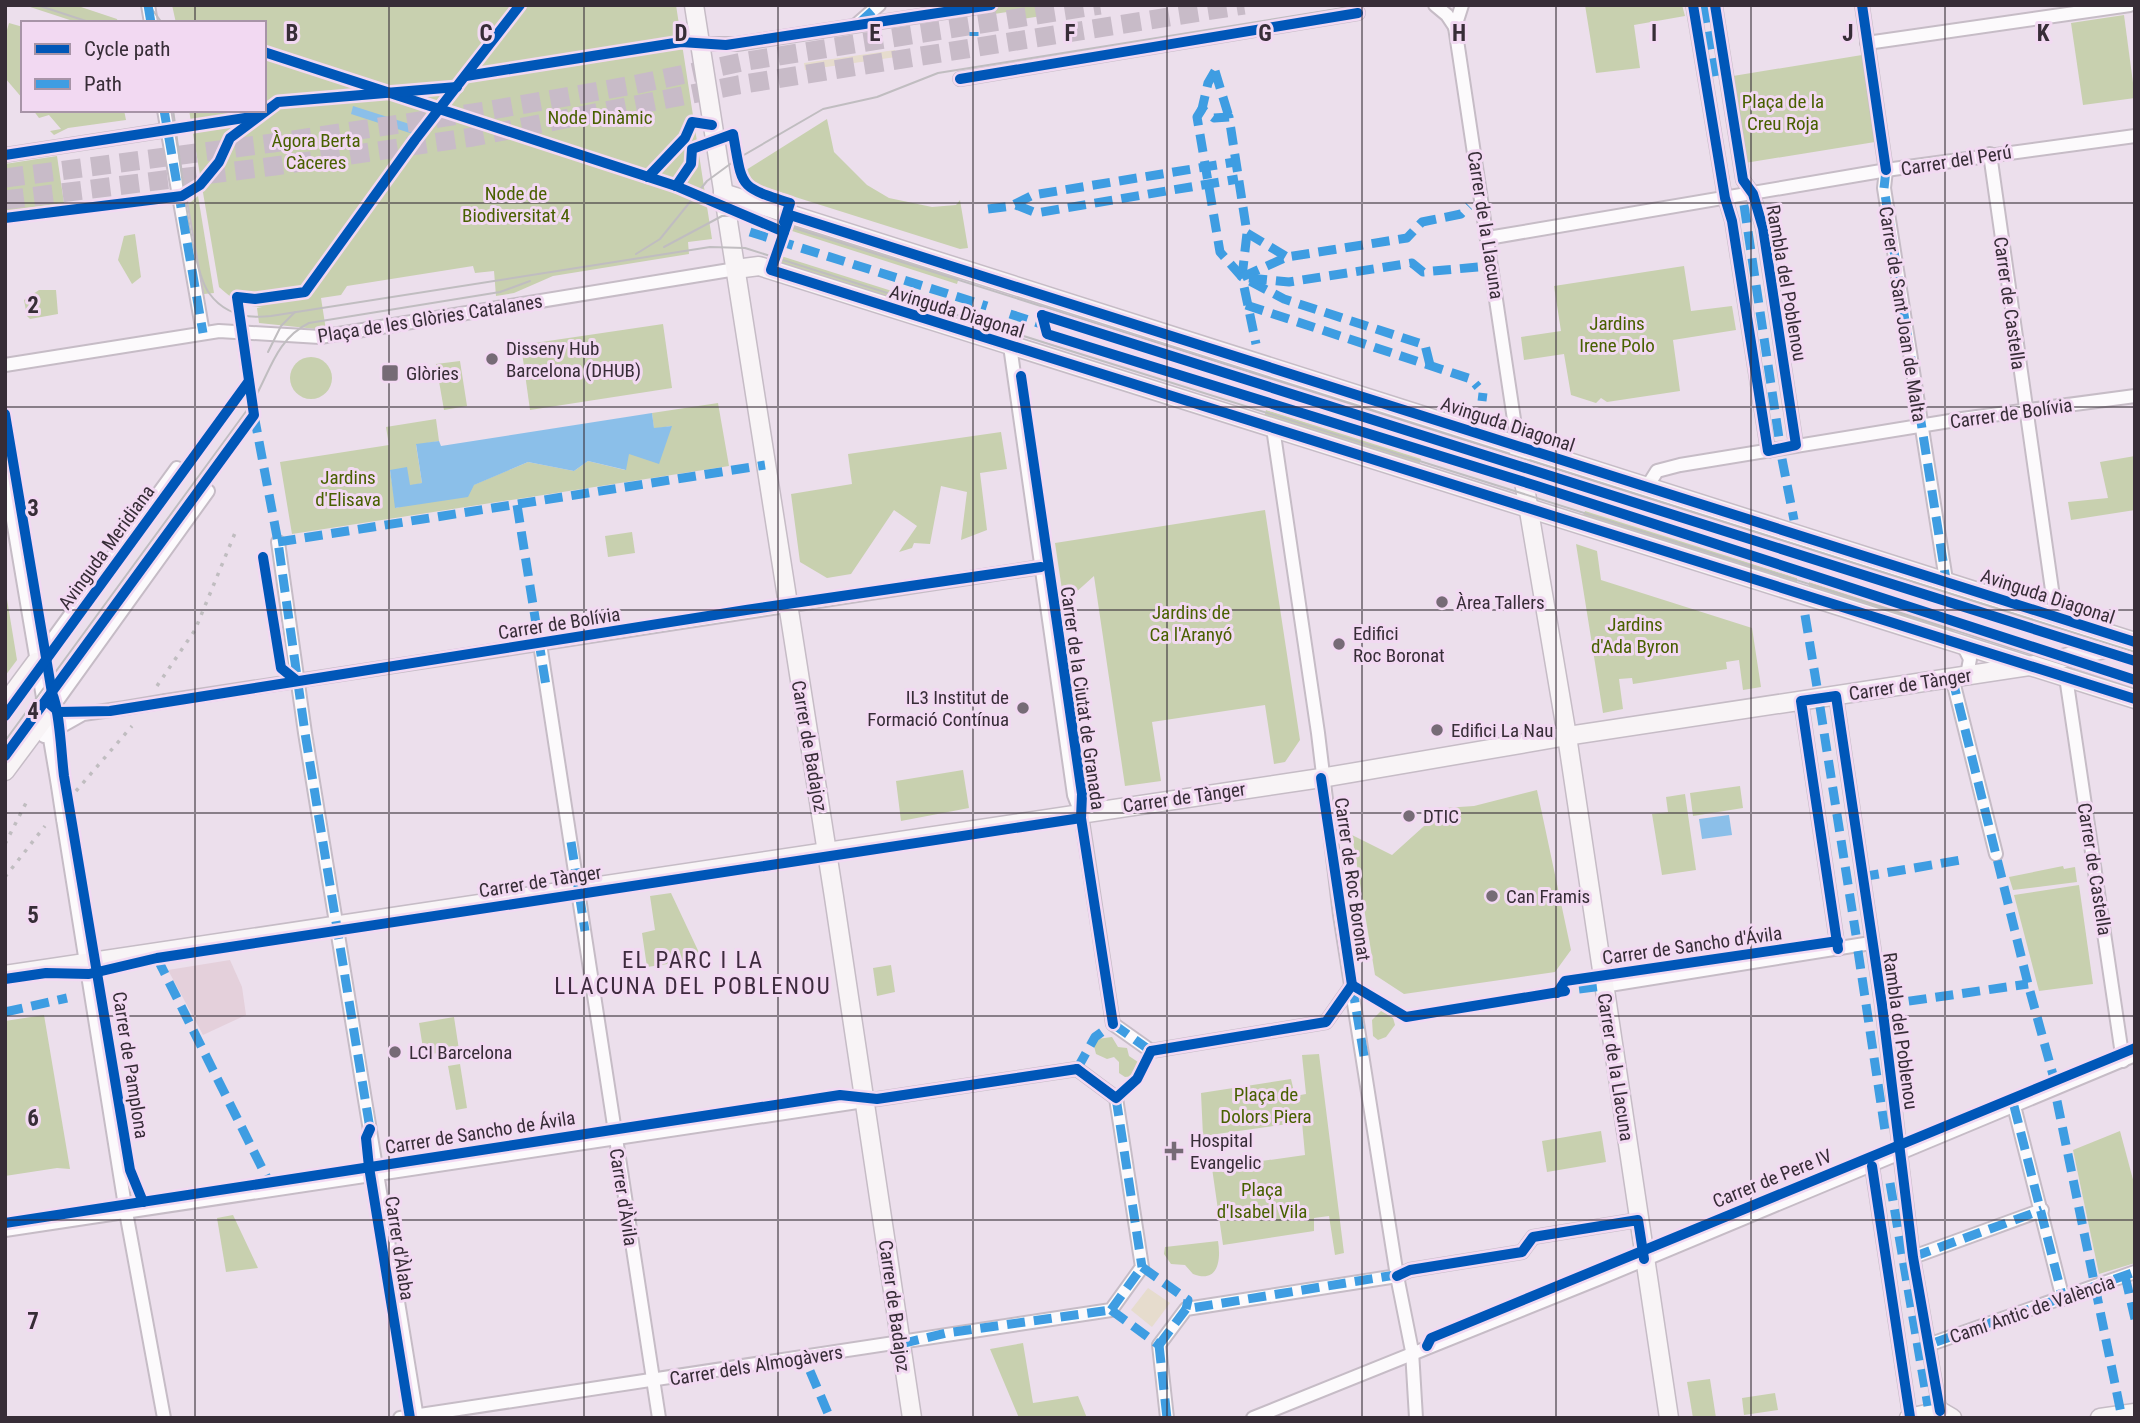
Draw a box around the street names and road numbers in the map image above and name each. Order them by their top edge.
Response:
street label: Carrer del Perú [1899,140,2013,181]
street label: Carrer de la Llacuna [1462,149,1509,301]
street label: Rambla del Poblenou [1761,203,1812,363]
street label: Carrer de Sant Joan de Malta [1874,205,1931,423]
street label: Carrer de Castella [1989,235,2030,371]
street label: Avinguda Diagonal [887,280,1027,343]
street label: Plaça de les Glòries Catalanes [316,289,544,348]
street label: Avinguda Diagonal [1438,392,1578,457]
street label: Carrer de Bolívia [1948,394,2074,433]
street label: Avinguda Meridiana [54,481,159,614]
street label: Avinguda Diagonal [1978,564,2118,629]
street label: Carrer de la Ciutat de Granada [1055,585,1110,811]
street label: Carrer de Bolívia [496,602,622,645]
street label: Carrer de Tànger [1847,663,1973,706]
street label: Carrer de Badajoz [787,679,832,814]
street label: Carrer de Tànger [1121,777,1247,818]
street label: Carrer de Roc Boronat [1330,796,1375,962]
street label: Carrer de Castella [2073,801,2116,937]
street label: Carrer de Tànger [477,860,603,903]
street label: Carrer de Sancho d'Ávila [1601,922,1783,969]
street label: Rambla del Poblenou [1878,951,1923,1111]
street label: Carrer de Pamplona [108,990,153,1140]
street label: Carrer de la Llacuna [1592,991,1639,1143]
street label: Carrer de Sancho de Ávila [383,1106,577,1159]
street label: Carrer de Pere IV [1709,1144,1836,1213]
street label: Carrer d'Àvila [604,1147,643,1247]
street label: Carrer d'Àlaba [380,1194,419,1302]
street label: Carrer de Badajoz [874,1239,915,1374]
street label: Camí Antic de València [1947,1270,2118,1349]
street label: Carrer dels Almogàvers [668,1340,844,1391]

